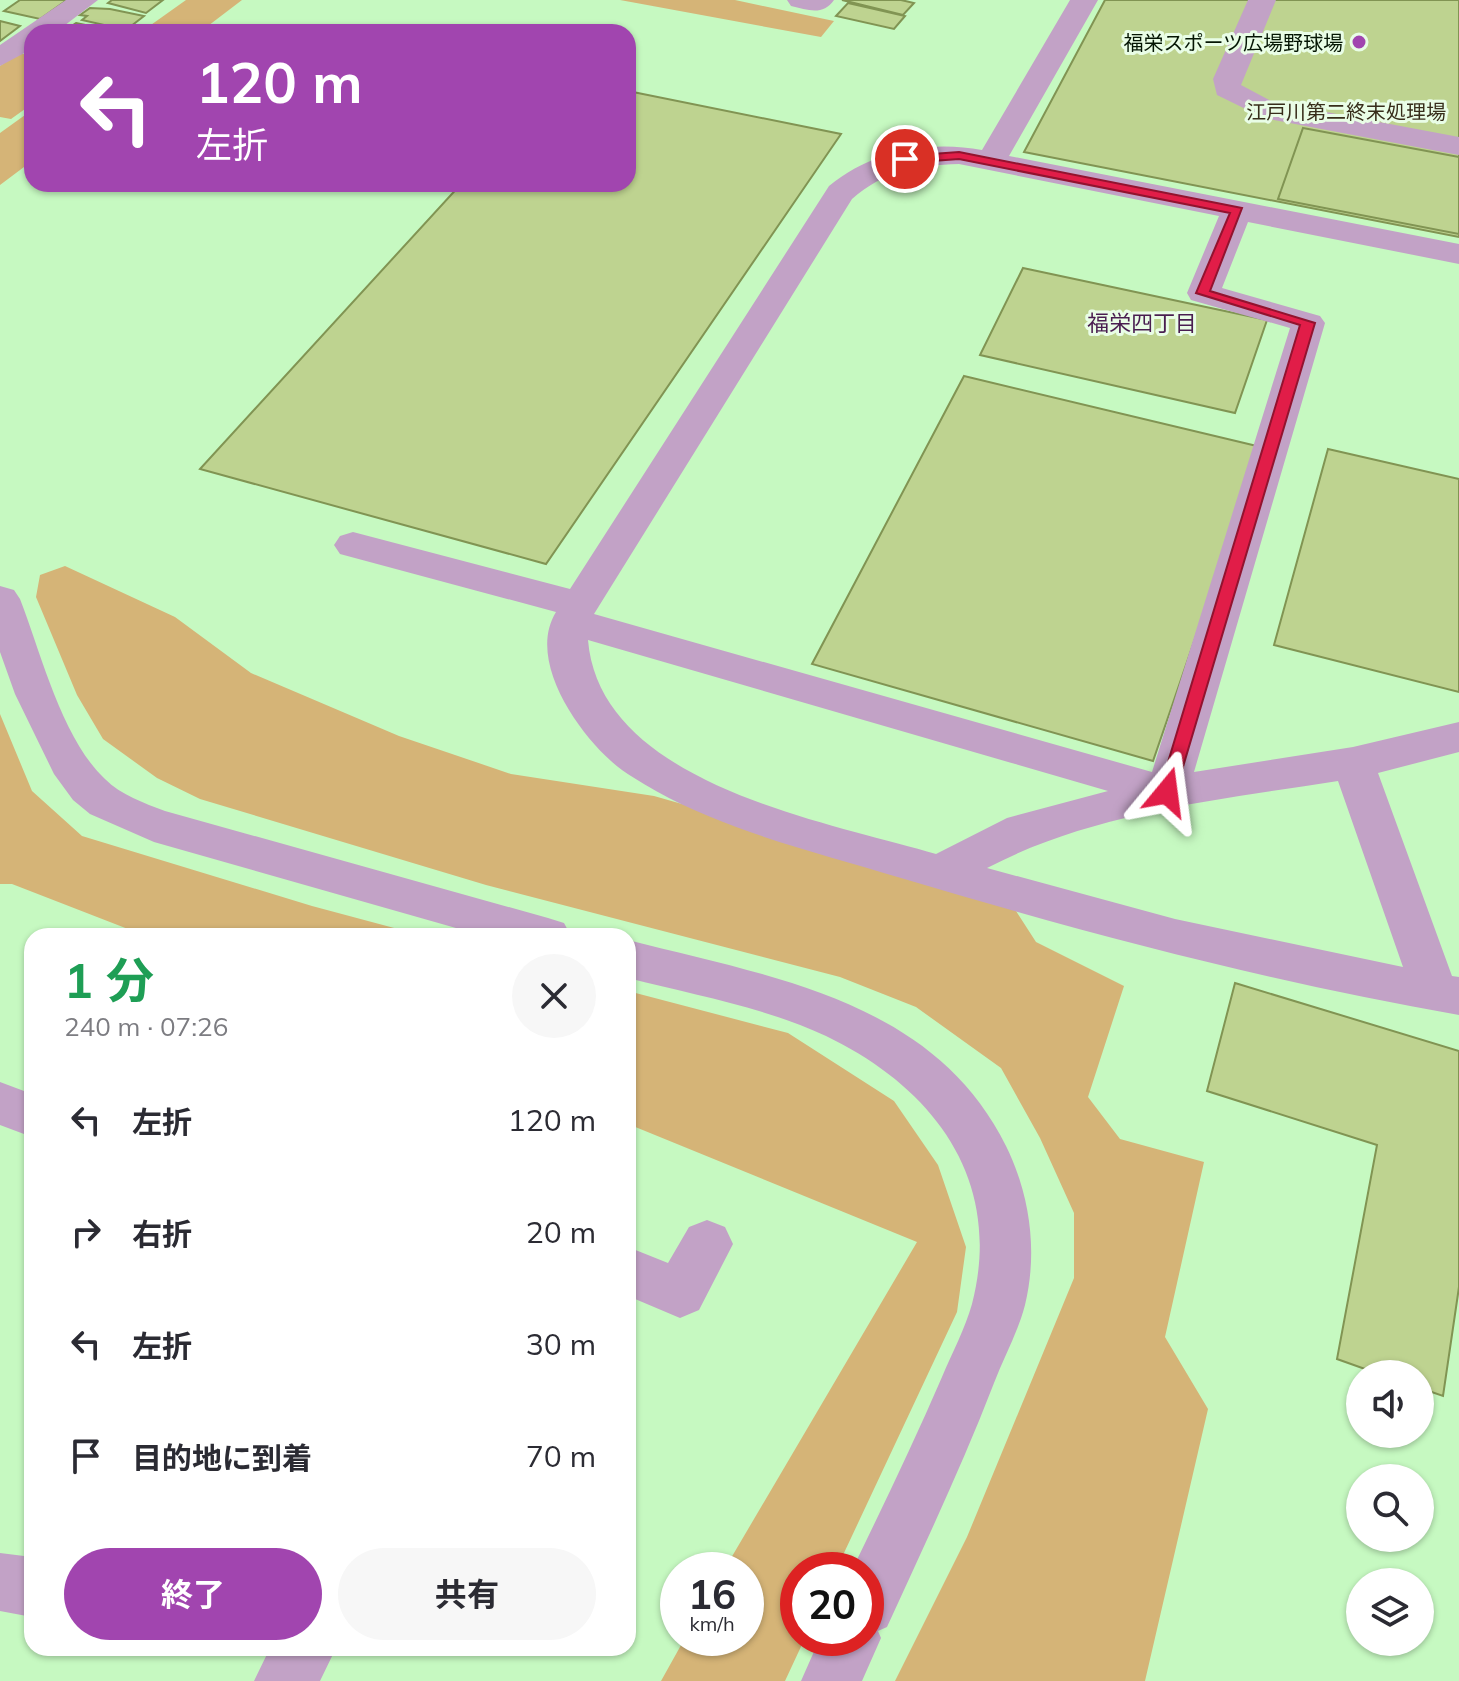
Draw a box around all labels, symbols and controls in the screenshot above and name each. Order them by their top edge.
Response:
place label: 福栄スポーツ広場野球場 [1123,30,1343,55]
marker: 福栄スポーツ広場野球場 [1350,33,1368,51]
text: 120 m [196,47,363,117]
icon: left [64,56,168,160]
park label: 江戸川第二終末処理場 [1246,99,1446,124]
text: 左折 [196,122,268,167]
pin [871,125,939,193]
icon: arrive [883,137,927,181]
district label: 福栄四丁目 [1087,309,1197,337]
position arrow [1125,750,1209,834]
text: 1 分 [64,950,154,1010]
button: close [512,954,596,1038]
text: 240 m · 07:26 [64,1010,228,1043]
icon: left [64,1098,108,1142]
text: 120 m [508,1101,596,1139]
text: 左折 [132,1103,192,1141]
icon: right [64,1210,108,1254]
text: 20 m [526,1213,596,1251]
text: 右折 [132,1215,192,1253]
icon: left [64,1322,108,1366]
text: 30 m [526,1325,596,1363]
text: 左折 [132,1327,192,1365]
map controls [1346,1360,1434,1656]
button: sound [1346,1360,1434,1448]
icon: arrive [64,1434,108,1478]
text: 70 m [526,1437,596,1475]
text: 目的地に到着 [132,1439,312,1477]
button: search [1346,1464,1434,1552]
button: 終了 [64,1548,322,1640]
button: 共有 [338,1548,596,1640]
speed limit sign: 20 [780,1552,884,1656]
button: layers [1346,1568,1434,1656]
text: 16 [688,1569,736,1619]
text: km/h [689,1611,735,1636]

